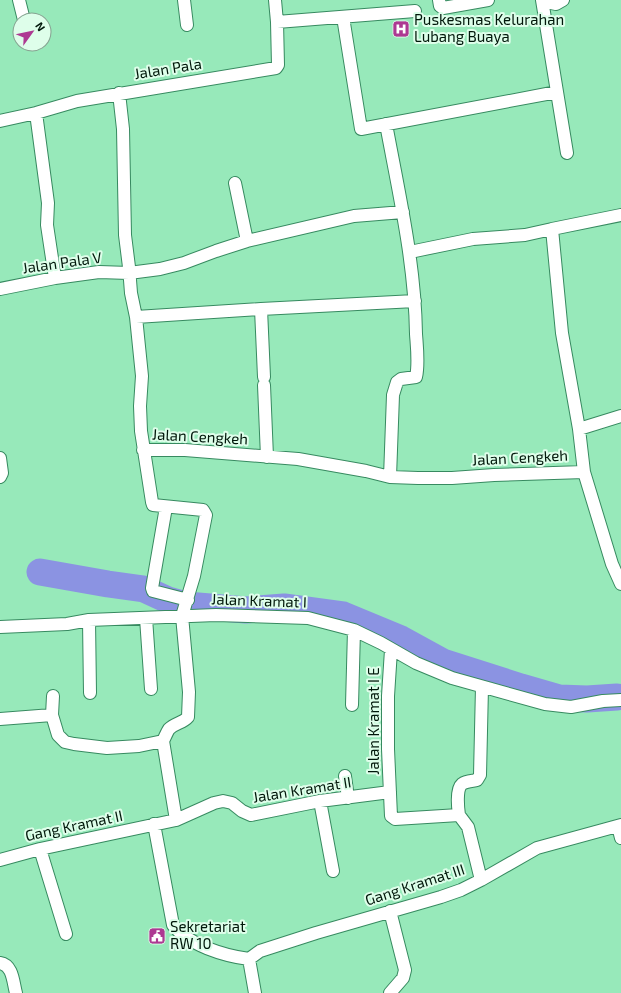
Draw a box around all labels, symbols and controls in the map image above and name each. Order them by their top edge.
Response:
place label: Puskesmas Kelurahan Lubang Buaya [414,10,564,45]
north arrow [12,12,52,52]
text: N [33,19,48,33]
hospital icon: Puskesmas Kelurahan Lubang Buaya [391,19,411,39]
street label: Jalan Pala [133,54,203,82]
street label: Jalan Pala V [21,248,103,276]
street label: Jalan Cengkeh [152,425,248,448]
street label: Jalan Cengkeh [472,446,568,469]
street label: Jalan Kramat I [211,589,307,611]
street label: Jalan Kramat I E [364,667,382,775]
street label: Jalan Kramat II [251,772,352,806]
street label: Gang Kramat II [23,806,124,844]
street label: Gang Kramat III [363,860,467,909]
place label: Sekretariat RW 10 [170,917,246,952]
public building icon: Sekretariat RW 10 [147,926,167,946]

